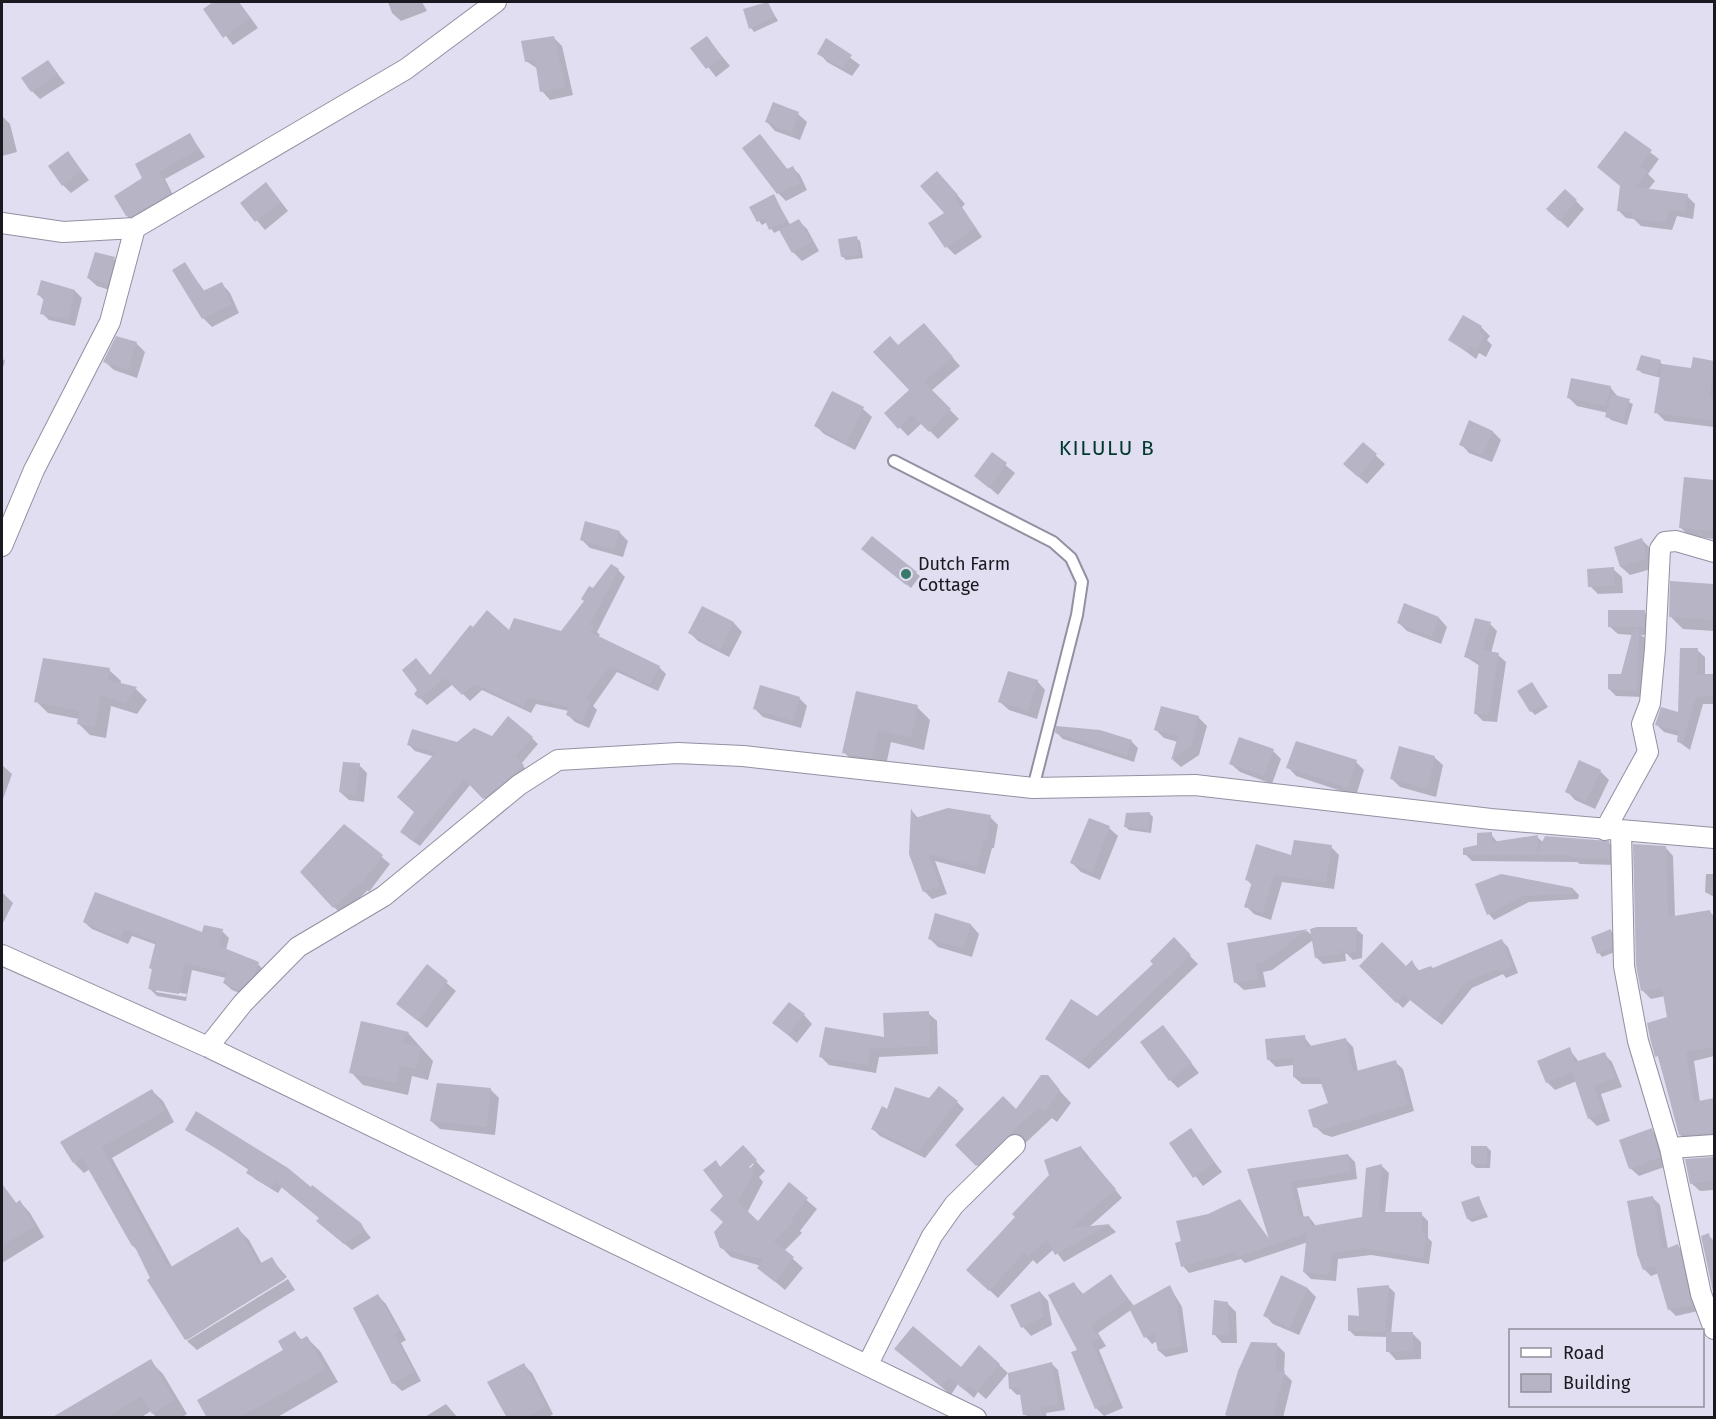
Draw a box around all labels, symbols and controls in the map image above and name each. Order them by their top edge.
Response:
district label: KILULU B [1059,435,1155,461]
place label: Dutch Farm Cottage [918,553,1010,596]
marker: Dutch Farm Cottage [899,567,913,581]
legend [1509,1329,1704,1407]
text: Road [1563,1342,1605,1364]
text: Building [1563,1372,1631,1394]

